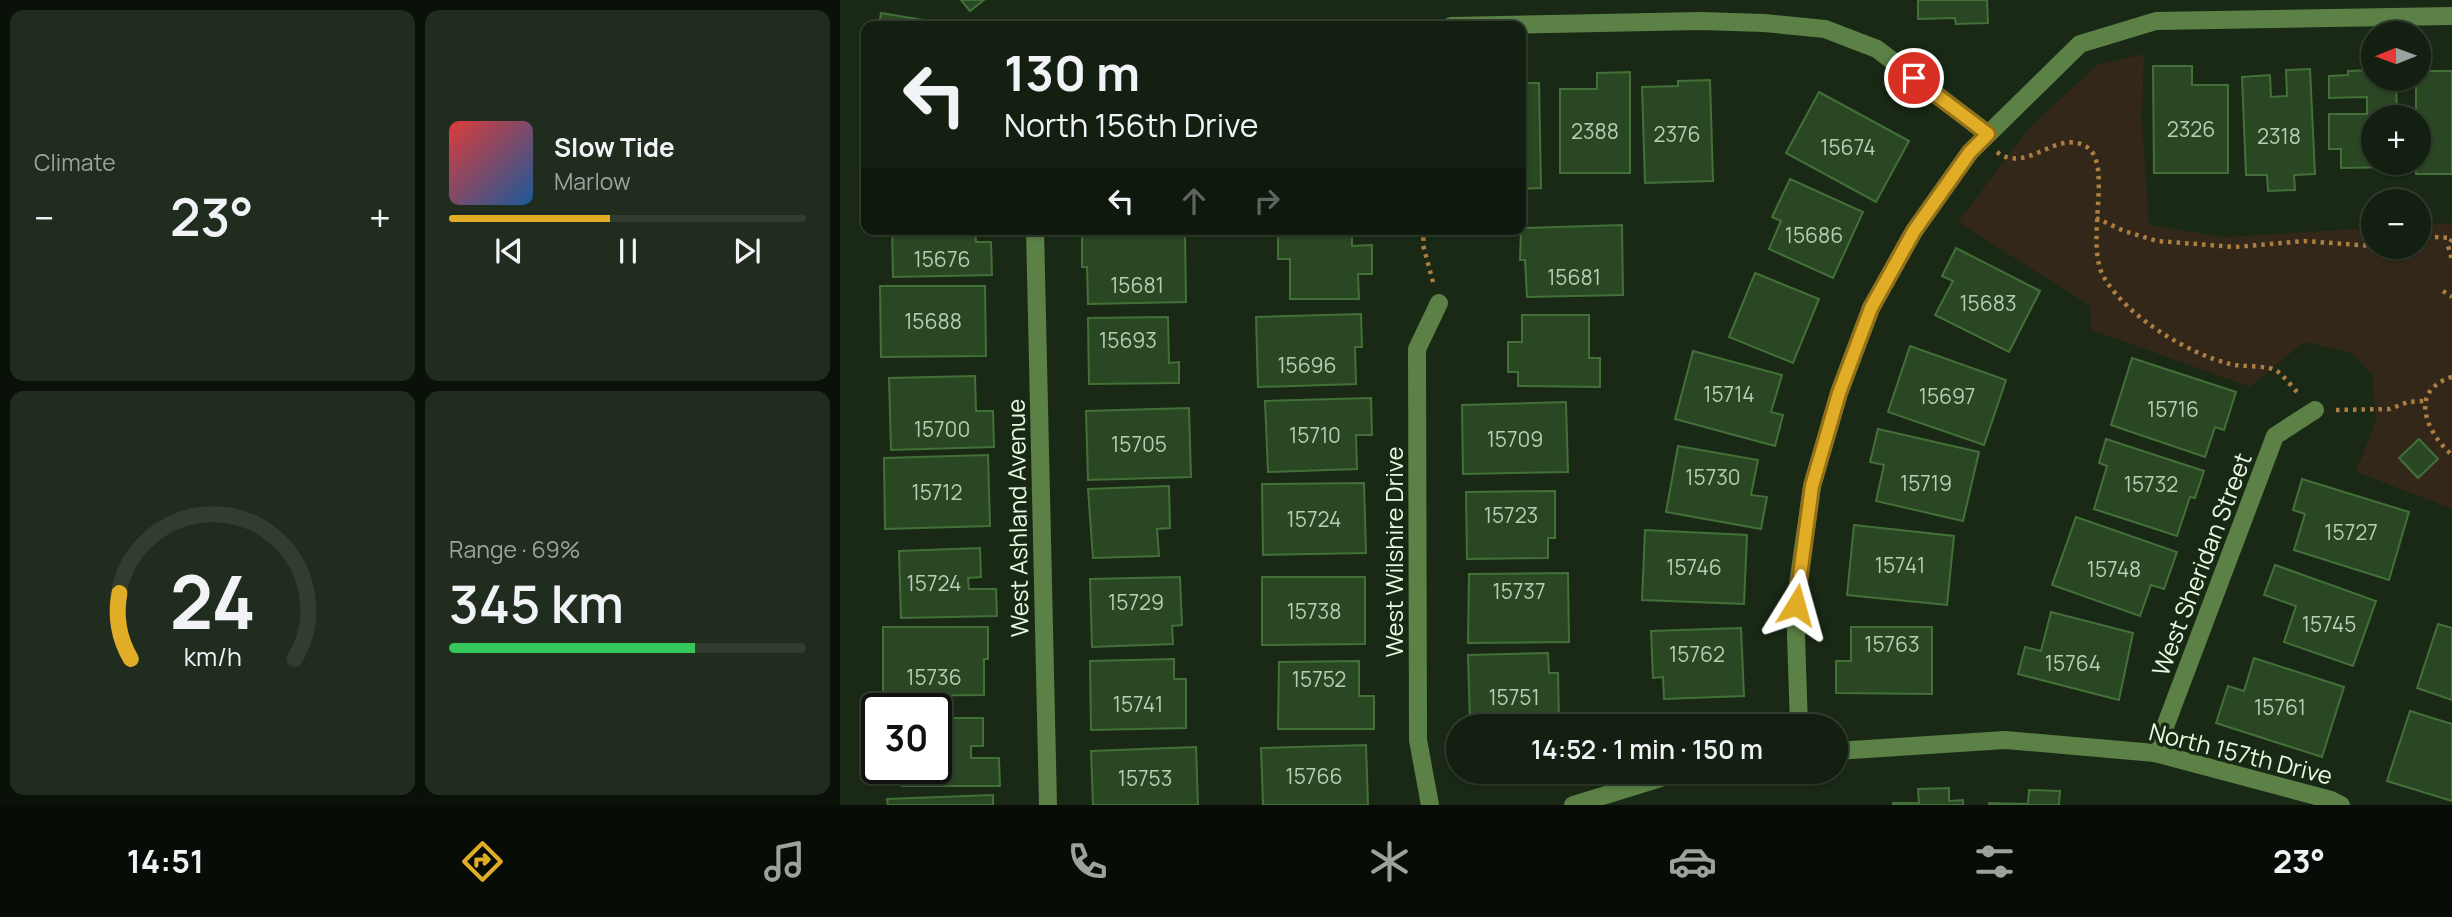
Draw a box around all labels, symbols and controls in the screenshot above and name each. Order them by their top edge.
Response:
north arrow [2361,21,2431,91]
map controls [2361,21,2431,259]
text: 130 m [1004,39,1140,106]
pin [1884,48,1944,108]
icon: left [889,49,980,140]
icon: arrive [1895,59,1933,97]
text: North 156th Drive [1004,103,1258,147]
button: + [2361,105,2431,175]
house number: 2326 [2167,115,2215,143]
house number: 2388 [1571,117,1619,145]
house number: 2376 [1653,120,1701,148]
house number: 2318 [2257,122,2301,150]
text: Slow Tide [554,129,675,165]
house number: 15674 [1820,133,1876,161]
text: Climate [34,146,116,178]
text: Marlow [554,165,631,197]
text: 23° [170,181,254,252]
icon: left [1102,182,1140,220]
icon: ahead [1175,182,1213,220]
icon: right [1248,182,1286,220]
button: − [2361,189,2431,259]
text: − [34,191,55,243]
text: + [369,191,391,243]
house number: 15686 [1785,221,1843,249]
icon: previous [490,232,528,270]
icon: pause [609,232,647,270]
icon: next [728,232,766,270]
house number: 15676 [914,245,970,273]
house number: 15681 [1547,263,1601,291]
house number: 15681 [1110,271,1164,299]
house number: 15683 [1959,289,2017,317]
house number: 15688 [904,307,962,335]
house number: 15693 [1099,326,1157,354]
house number: 15696 [1277,351,1337,379]
house number: 15714 [1703,380,1755,408]
house number: 15697 [1919,382,1975,410]
house number: 15716 [2147,395,2199,423]
street label: West Ashland Avenue [998,399,1036,637]
house number: 15700 [914,415,970,443]
house number: 15710 [1289,421,1341,449]
house number: 15709 [1487,425,1543,453]
house number: 15705 [1111,430,1167,458]
street label: West Wilshire Drive [1377,446,1410,658]
street label: West Sheridan Street [2143,448,2259,680]
house number: 15730 [1685,463,1741,491]
house number: 15719 [1900,469,1952,497]
house number: 15732 [2124,470,2178,498]
house number: 15712 [911,478,963,506]
house number: 15723 [1484,501,1538,529]
house number: 15724 [1287,505,1341,533]
house number: 15727 [2324,518,2378,546]
text: Range · 69% [449,533,580,565]
text: 24 [169,551,256,651]
house number: 15741 [1875,551,1925,579]
house number: 15746 [1666,553,1722,581]
house number: 15748 [2087,555,2141,583]
text: 345 km [449,568,624,639]
position arrow [1759,568,1833,642]
house number: 15724 [907,569,961,597]
house number: 15737 [1492,577,1546,605]
house number: 15729 [1108,588,1164,616]
house number: 15738 [1287,597,1341,625]
house number: 15745 [2302,610,2356,638]
house number: 15763 [1864,630,1920,658]
text: km/h [183,639,242,674]
house number: 15762 [1669,640,1725,668]
house number: 15764 [2045,649,2101,677]
house number: 15736 [906,663,962,691]
house number: 15752 [1292,665,1346,693]
house number: 15751 [1488,683,1540,711]
house number: 15741 [1113,690,1163,718]
speed limit sign: 30 [861,693,952,784]
house number: 15761 [2254,693,2306,721]
street label: North 157th Drive [2146,714,2336,792]
text: 14:52 · 1 min · 150 m [1531,731,1763,767]
house number: 15766 [1286,762,1342,790]
house number: 15753 [1118,764,1172,792]
icon: directions [458,837,507,886]
icon: music [760,837,809,886]
icon: phone [1063,837,1112,886]
icon: climate [1365,837,1414,886]
icon: car [1668,837,1717,886]
icon: filters [1970,837,2019,886]
text: 14:51 [127,839,204,883]
text: 23° [2273,839,2325,883]

